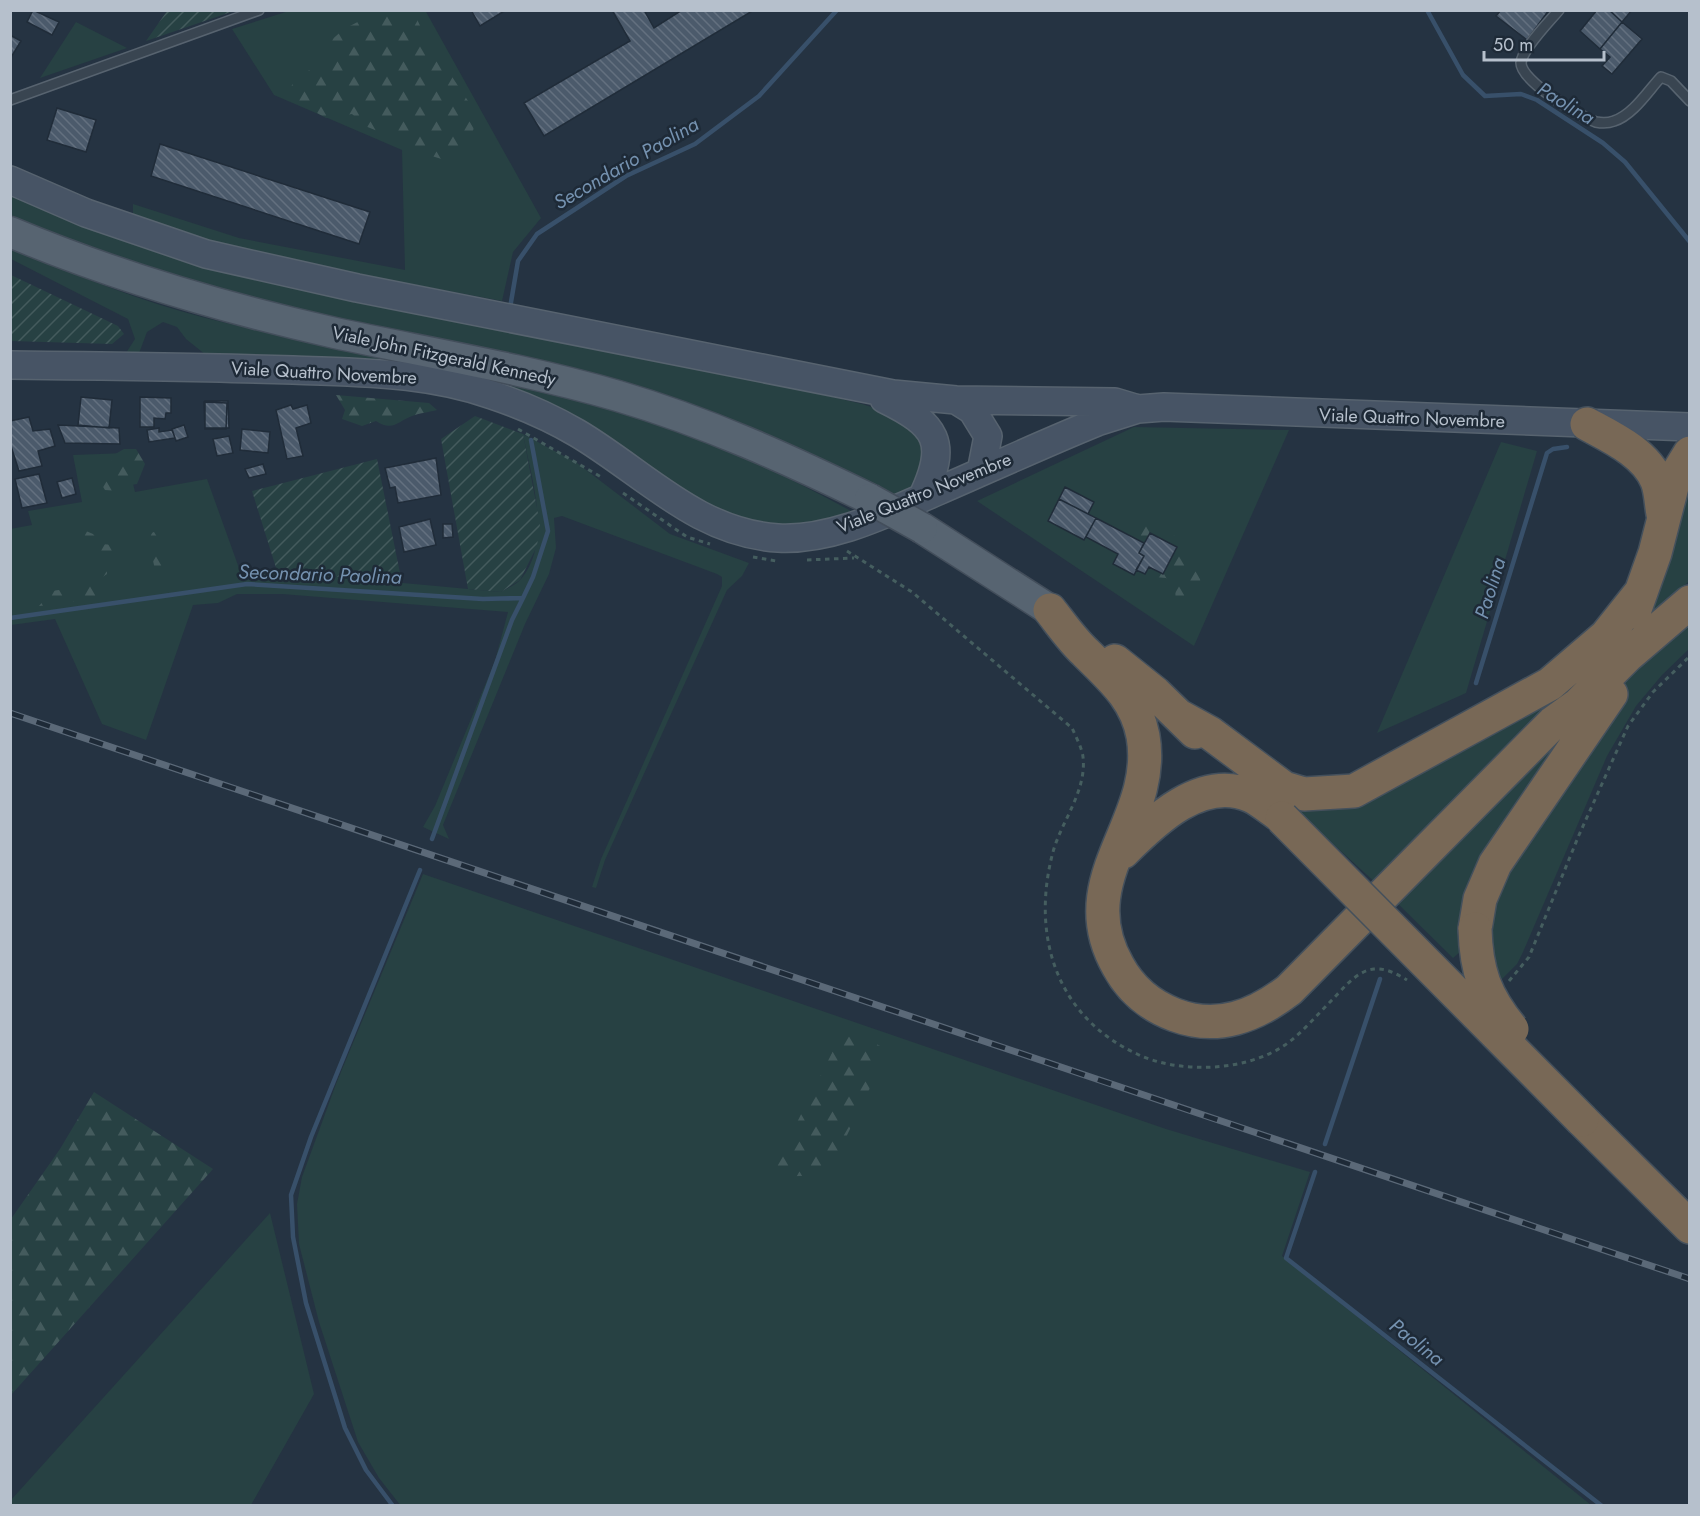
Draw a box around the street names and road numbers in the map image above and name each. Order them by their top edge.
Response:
street label: Viale John Fitzgerald Kennedy [330,320,558,392]
street label: Viale Quattro Novembre [230,355,418,391]
street label: Viale Quattro Novembre [1319,402,1505,434]
street label: Viale Quattro Novembre [833,446,1015,540]

